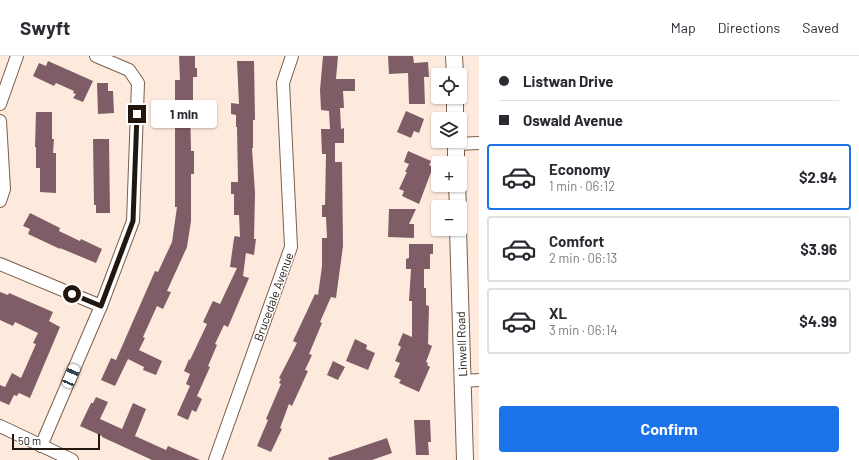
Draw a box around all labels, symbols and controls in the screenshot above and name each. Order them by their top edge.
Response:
text: Swyft [20,16,70,39]
text: Map [671,19,696,36]
text: Directions [718,19,780,36]
text: Saved [802,19,839,36]
map controls [431,68,467,236]
button: locate [431,68,467,104]
text: Listwan Drive [523,72,613,90]
callout: 1 min [151,100,217,128]
route end [128,105,146,123]
text: 1 min [170,106,198,122]
text: Oswald Avenue [523,111,623,129]
button: layers [431,112,467,148]
button: + [431,156,467,192]
icon: car [501,159,537,195]
text: Economy [549,160,610,178]
text: $2.94 [799,168,837,186]
text: 1 min · 06:12 [549,178,615,194]
button: − [431,200,467,236]
icon: car [501,231,537,267]
text: Comfort [549,232,604,250]
text: $3.96 [800,240,837,258]
street label: Brucedale Avenue [251,250,296,343]
text: 2 min · 06:13 [549,250,617,266]
route start [63,285,81,303]
icon: car [501,303,537,339]
text: XL [549,304,567,322]
street label: Linwell Road [453,311,469,377]
text: $4.99 [799,312,837,330]
text: 3 min · 06:14 [549,322,617,338]
car [61,363,81,389]
button: Confirm [499,406,839,452]
scale bar [12,432,100,451]
text: 50 m [18,434,41,447]

